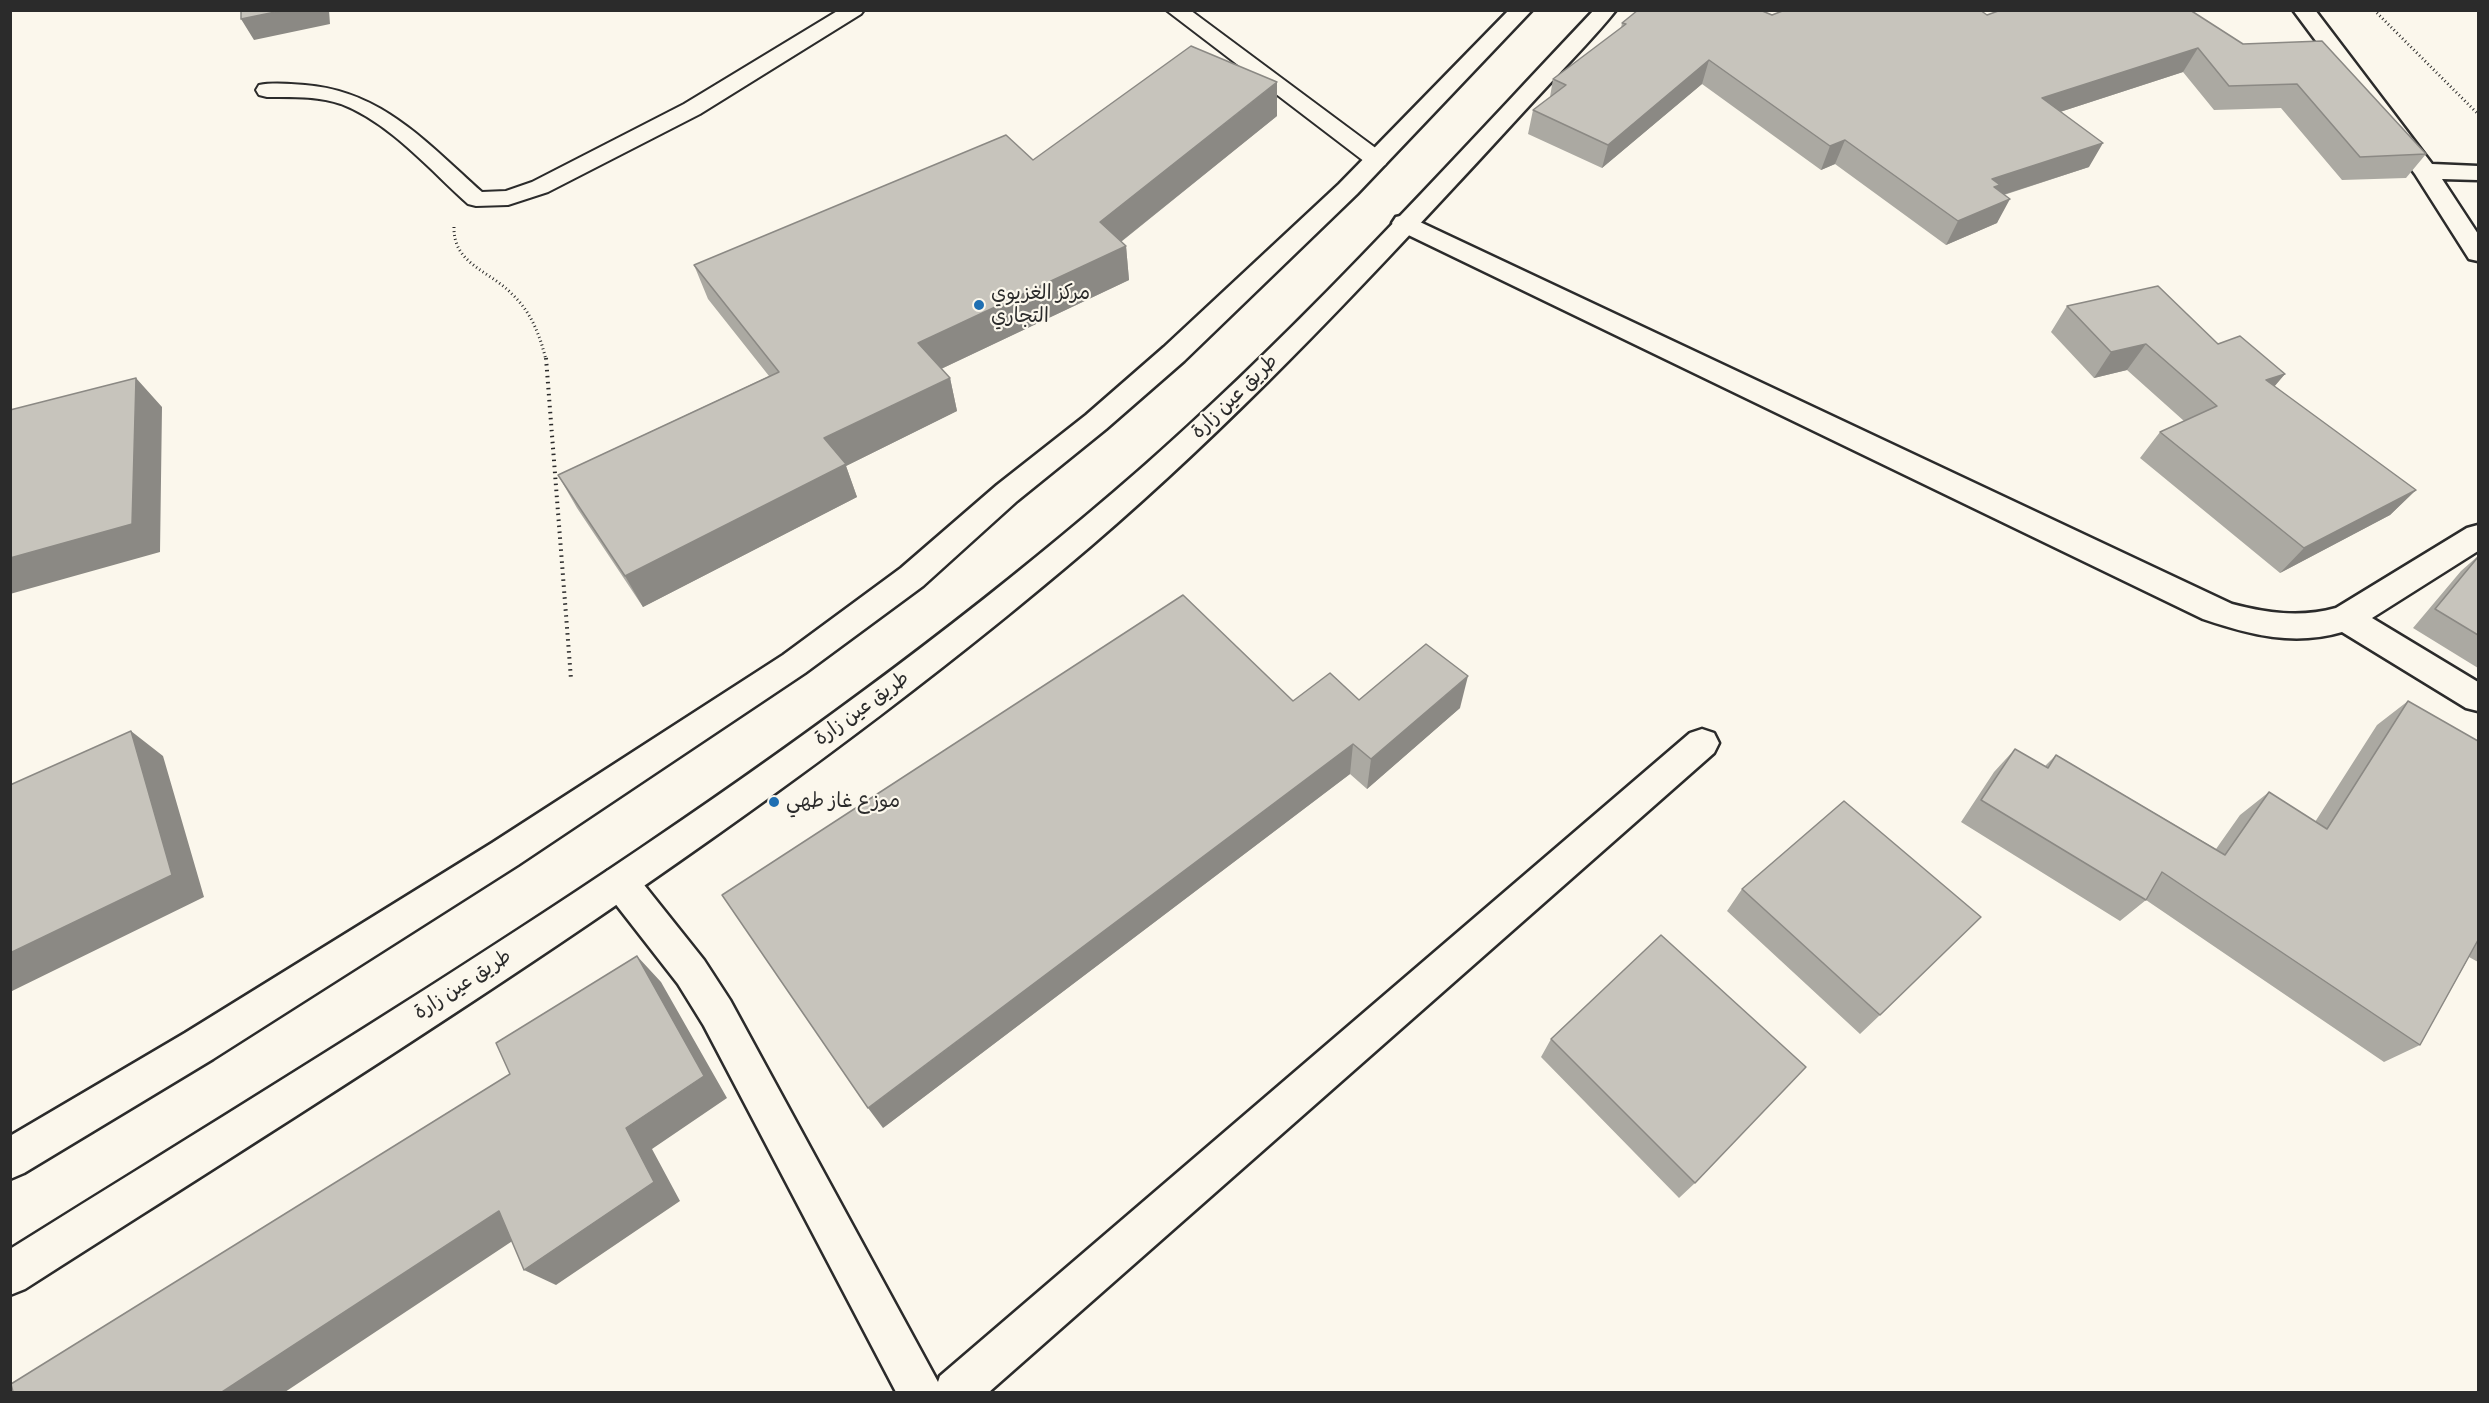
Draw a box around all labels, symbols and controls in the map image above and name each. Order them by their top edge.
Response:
place label: مركز الغزيوي التجاري [991,282,1090,329]
marker: مركز الغزيوي التجاري [972,298,986,312]
street label: طريق عين زارة [1187,350,1283,444]
street label: طريق عين زارة [810,667,914,751]
place label: موزع غاز طهي [786,790,900,814]
marker: موزع غاز طهي [767,795,781,809]
street label: طريق عين زارة [410,945,516,1025]

